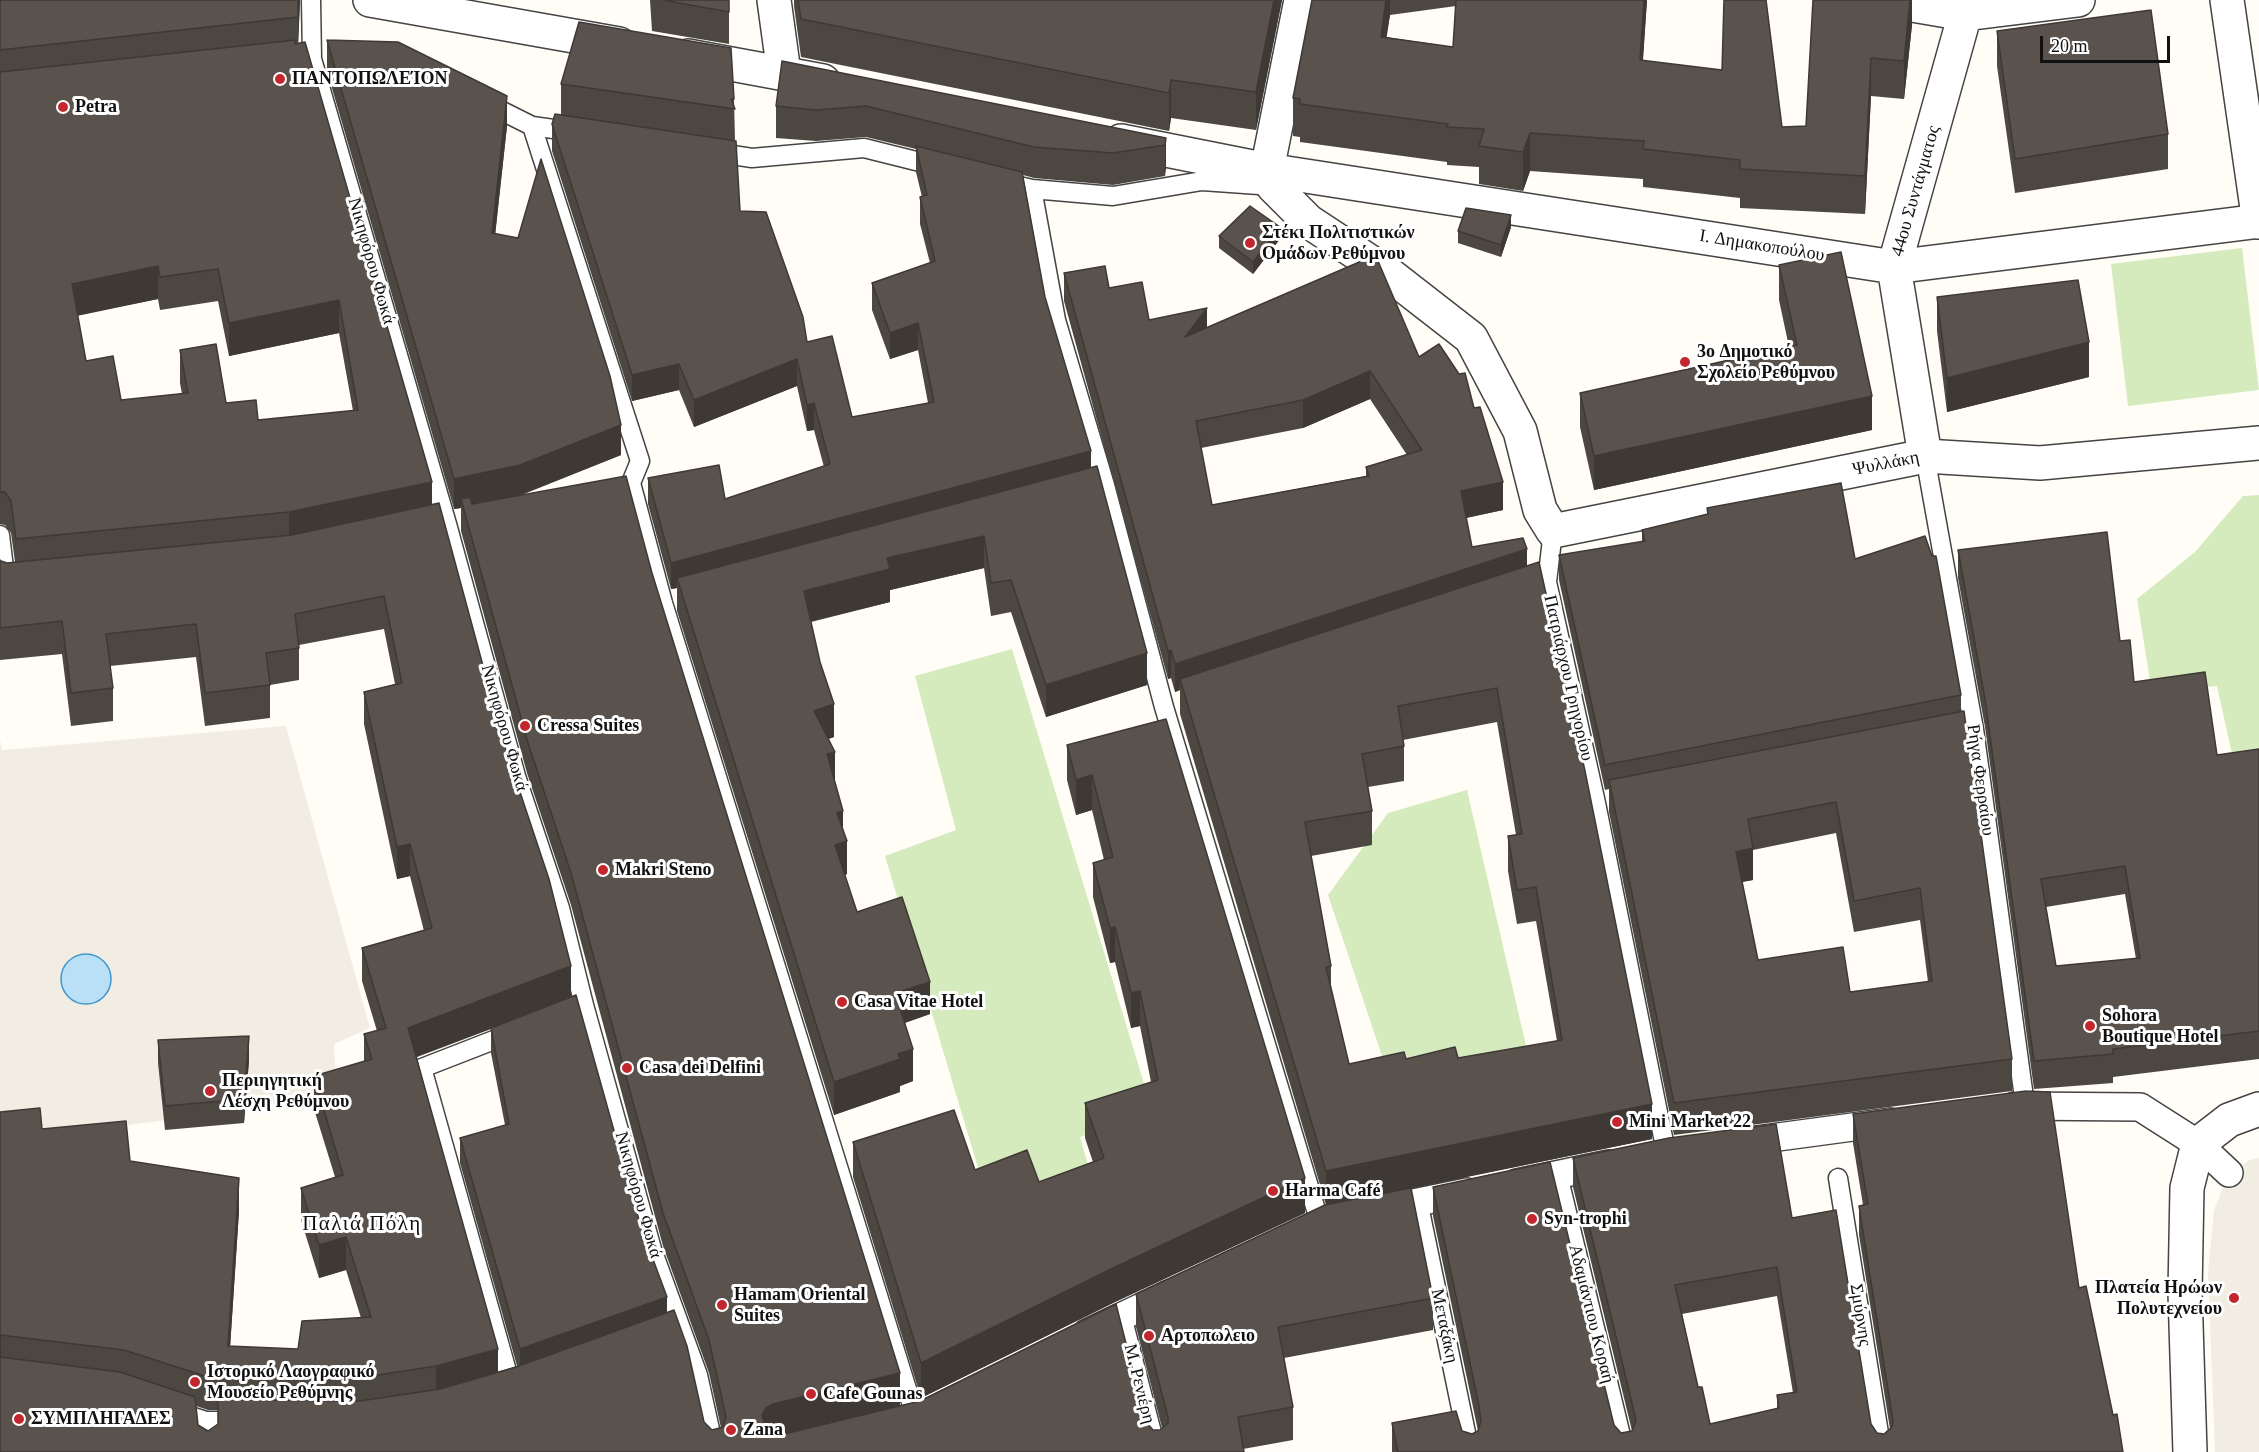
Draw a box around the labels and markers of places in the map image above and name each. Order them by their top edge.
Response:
place label: ΠΑΝΤΟΠΩΛΕΊΟΝ [292,68,447,90]
marker: ΠΑΝΤΟΠΩΛΕΊΟΝ [273,72,287,86]
place label: Petra [75,96,117,118]
marker: Petra [56,100,70,114]
place label: Στέκι Πολιτιστικών Ομάδων Ρεθύμνου [1262,222,1415,264]
marker: Στέκι Πολιτιστικών Ομάδων Ρεθύμνου [1243,236,1257,250]
place label: 3ο Δημοτικό Σχολείο Ρεθύμνου [1697,341,1835,384]
marker: 3ο Δημοτικό Σχολείο Ρεθύμνου [1678,355,1692,369]
place label: Cressa Suites [537,715,639,737]
marker: Cressa Suites [518,719,532,733]
place label: Makri Steno [615,859,711,881]
marker: Makri Steno [596,863,610,877]
place label: Casa Vitae Hotel [854,991,983,1013]
marker: Casa Vitae Hotel [835,995,849,1009]
place label: Sohora Boutique Hotel [2102,1005,2219,1048]
marker: Sohora Boutique Hotel [2083,1019,2097,1033]
place label: Casa dei Delfini [639,1057,761,1079]
marker: Casa dei Delfini [620,1061,634,1075]
place label: Περιηγητική Λέσχη Ρεθύμνου [222,1070,349,1112]
marker: Περιηγητική Λέσχη Ρεθύμνου [203,1084,217,1098]
place label: Mini Market 22 [1629,1111,1751,1133]
marker: Mini Market 22 [1610,1115,1624,1129]
place label: Harma Café [1285,1180,1380,1202]
marker: Harma Café [1266,1184,1280,1198]
place label: Syn-trophi [1544,1208,1627,1230]
marker: Syn-trophi [1525,1212,1539,1226]
place label: Πλατεία Ηρώων Πολυτεχνείου [2095,1277,2222,1320]
place label: Hamam Oriental Suites [734,1284,865,1326]
marker: Πλατεία Ηρώων Πολυτεχνείου [2227,1291,2241,1305]
marker: Hamam Oriental Suites [715,1298,729,1312]
place label: Αρτοπωλειο [1161,1325,1255,1347]
marker: Αρτοπωλειο [1142,1329,1156,1343]
place label: Ιστορικό Λαoγραφικό Μουσείο Ρεθύμνης [207,1361,375,1404]
marker: Ιστορικό Λαoγραφικό Μουσείο Ρεθύμνης [188,1375,202,1389]
place label: Cafe Gounas [823,1383,923,1405]
marker: Cafe Gounas [804,1387,818,1401]
place label: ΣΥΜΠΛΗΓΑΔΕΣ [31,1408,171,1430]
marker: ΣΥΜΠΛΗΓΑΔΕΣ [12,1412,26,1426]
place label: Zana [743,1419,783,1441]
marker: Zana [724,1423,738,1437]

